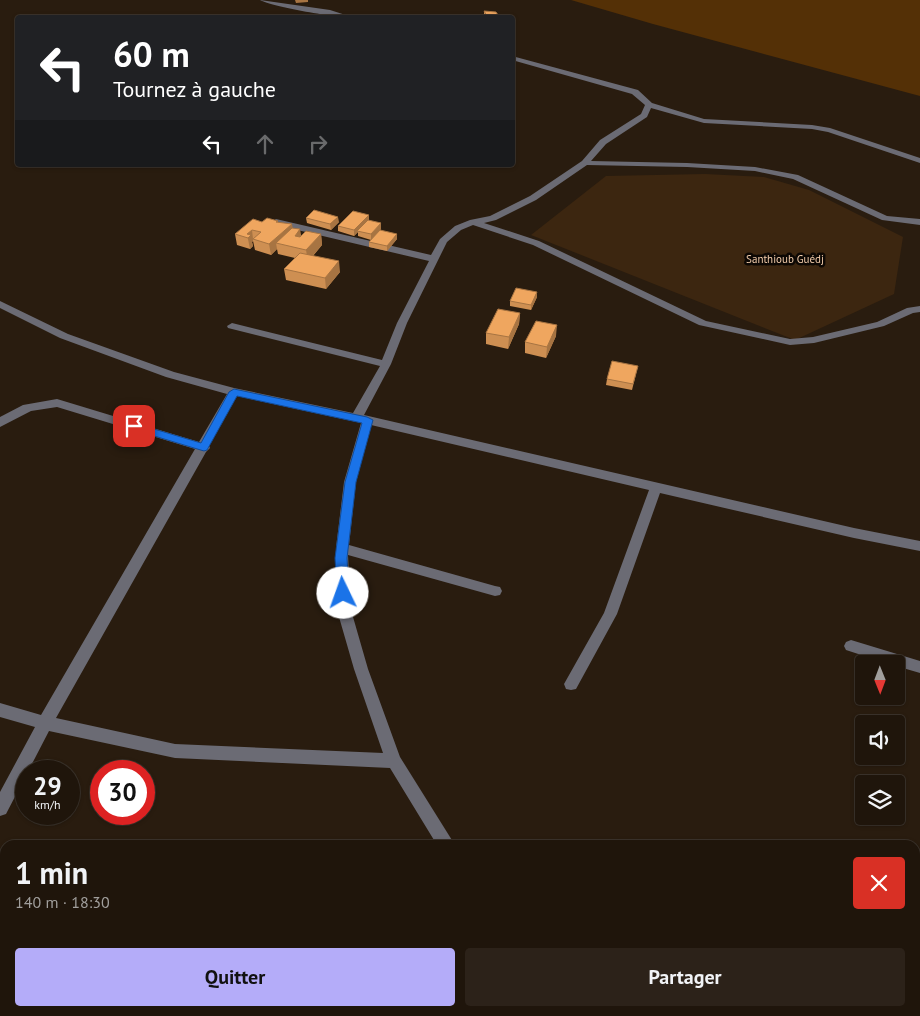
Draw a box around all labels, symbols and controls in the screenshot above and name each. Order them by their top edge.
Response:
text: 60 m [113,31,190,77]
icon: left [30,35,95,100]
text: Tournez à gauche [113,75,276,103]
icon: left [198,130,226,158]
icon: ahead [251,130,279,158]
icon: right [304,130,332,158]
park label: Santhioub Guédj [746,252,824,266]
pin [113,405,155,447]
icon: arrive [120,412,148,440]
position arrow [316,566,368,618]
north arrow [855,655,905,705]
map controls [855,655,905,825]
button: sound [855,715,905,765]
speed limit sign: 30 [90,760,155,825]
text: 29 [33,770,62,802]
button: layers [855,775,905,825]
text: km/h [34,797,61,812]
text: 1 min [15,853,88,892]
button: close [853,857,905,909]
text: 140 m · 18:30 [15,892,110,912]
button: Quitter [15,948,455,1006]
button: Partager [465,948,905,1006]

